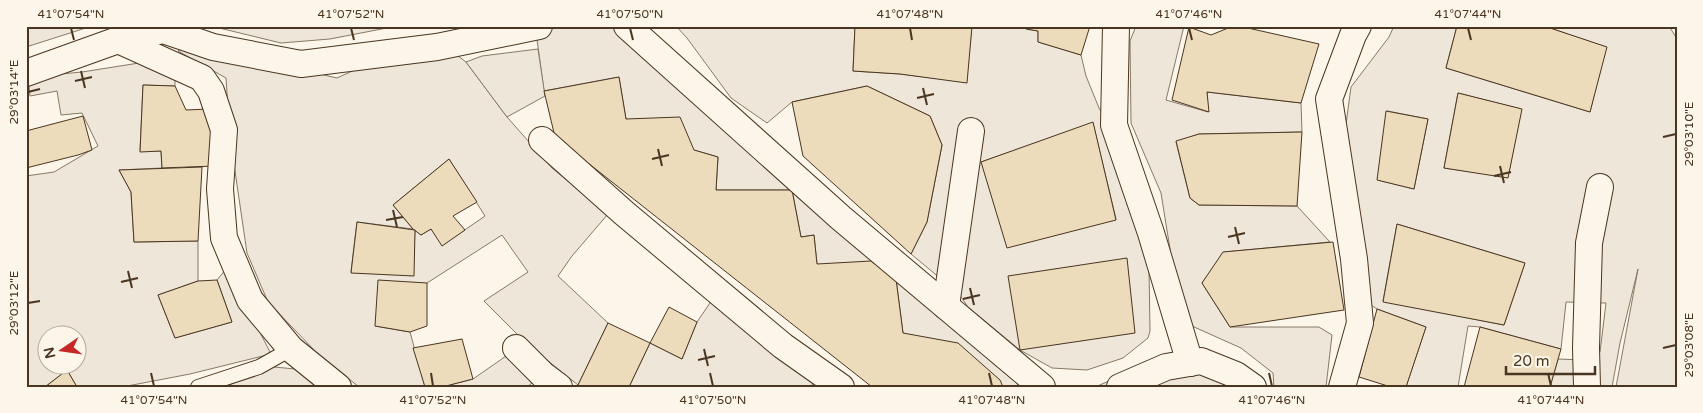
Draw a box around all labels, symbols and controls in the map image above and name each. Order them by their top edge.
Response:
text: 41°07'54"N [38,7,105,21]
text: 41°07'52"N [318,7,385,21]
text: 41°07'50"N [597,7,664,21]
text: 41°07'48"N [877,7,944,21]
text: 41°07'46"N [1156,7,1223,21]
text: 41°07'44"N [1435,7,1502,21]
text: 29°03'14"E [7,59,21,125]
text: 29°03'10"E [1682,101,1696,167]
text: 29°03'12"E [7,270,21,336]
text: 29°03'08"E [1682,312,1696,378]
north arrow [38,326,88,376]
scale bar [1506,343,1594,375]
text: N [40,345,59,360]
text: 20 m [1513,352,1550,370]
text: 41°07'54"N [121,393,188,407]
text: 41°07'52"N [400,393,467,407]
text: 41°07'50"N [680,393,747,407]
text: 41°07'48"N [959,393,1026,407]
text: 41°07'46"N [1239,393,1306,407]
text: 41°07'44"N [1518,393,1585,407]

